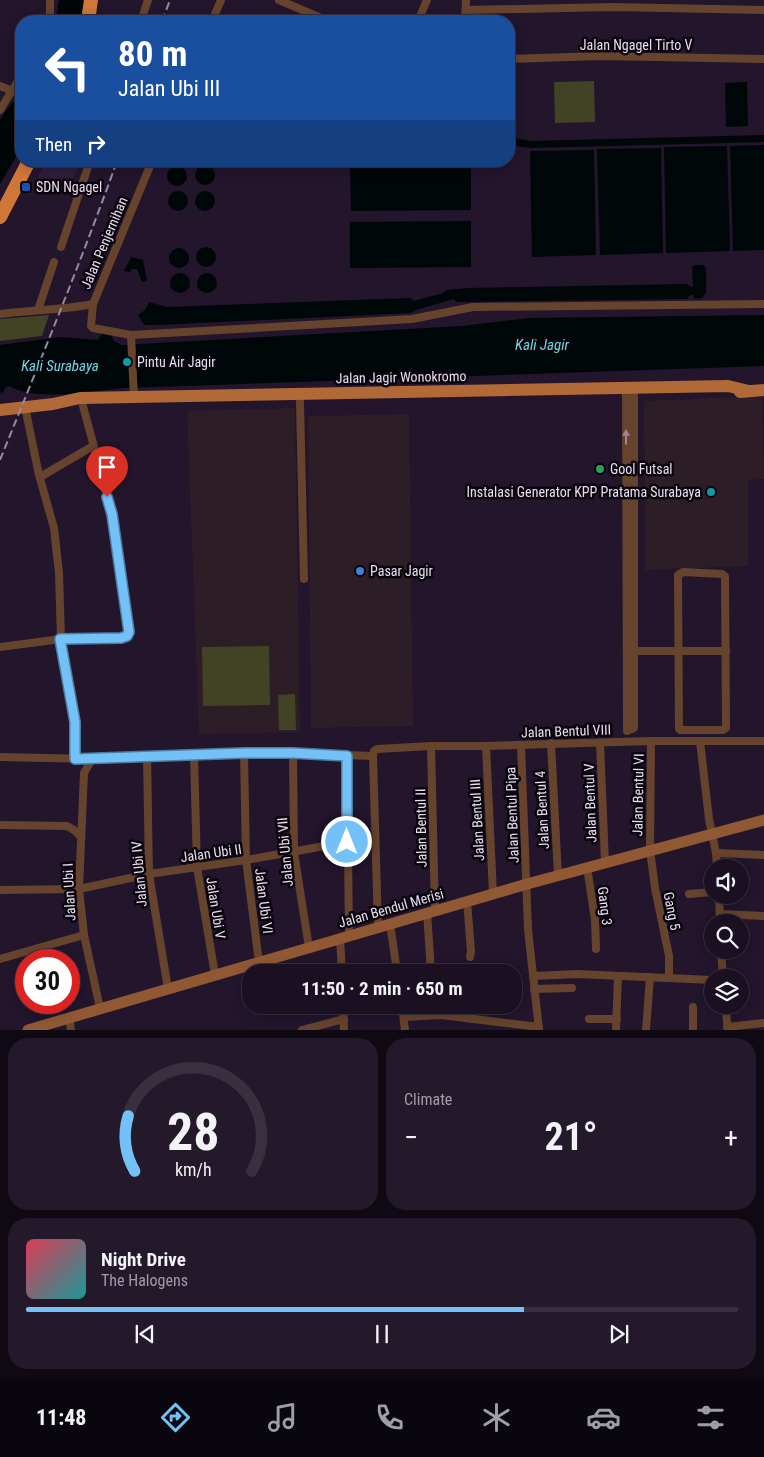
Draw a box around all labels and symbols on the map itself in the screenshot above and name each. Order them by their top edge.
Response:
street label: Jalan Ngagel Tirto V [580,37,692,53]
place label: SDN Ngagel [36,179,102,195]
marker: SDN Ngagel [20,181,32,193]
street label: Jalan Penjernihan [77,194,131,292]
water label: Kali Jagir [515,336,570,354]
place label: Pintu Air Jagir [137,354,216,370]
marker: Pintu Air Jagir [121,356,133,368]
water label: Kali Surabaya [21,357,99,375]
street label: Jalan Jagir Wonokromo [335,368,467,386]
one-way arrow [622,429,630,445]
pin [86,446,128,497]
place label: Gool Futsal [610,461,673,477]
marker: Gool Futsal [594,463,606,475]
place label: Instalasi Generator KPP Pratama Surabaya [467,484,701,500]
marker: Instalasi Generator KPP Pratama Surabaya [705,486,717,498]
place label: Pasar Jagir [370,563,433,579]
marker: Pasar Jagir [354,565,366,577]
street label: Jalan Bentul VIII [521,721,611,741]
street label: Jalan Bentul VI [629,753,647,837]
street label: Jalan Bentul V [581,763,599,843]
street label: Jalan Bentul Pipa [502,767,522,863]
street label: Jalan Bentul 4 [532,770,552,850]
street label: Jalan Bentul III [467,779,487,861]
street label: Jalan Bentul II [412,789,430,867]
position arrow [320,815,372,867]
street label: Jalan Ubi VII [274,817,296,887]
street label: Jalan Ubi IV [128,840,150,908]
street label: Jalan Ubi II [179,841,243,865]
street label: Jalan Ubi I [59,863,79,921]
street label: Jalan Ubi VI [252,867,276,935]
street label: Jalan Ubi V [203,876,229,940]
street label: Jalan Bendul Merisi [337,885,445,931]
street label: Gang 3 [595,886,615,926]
street label: Gang 5 [660,890,684,932]
speed limit sign: 30 [15,949,80,1014]

